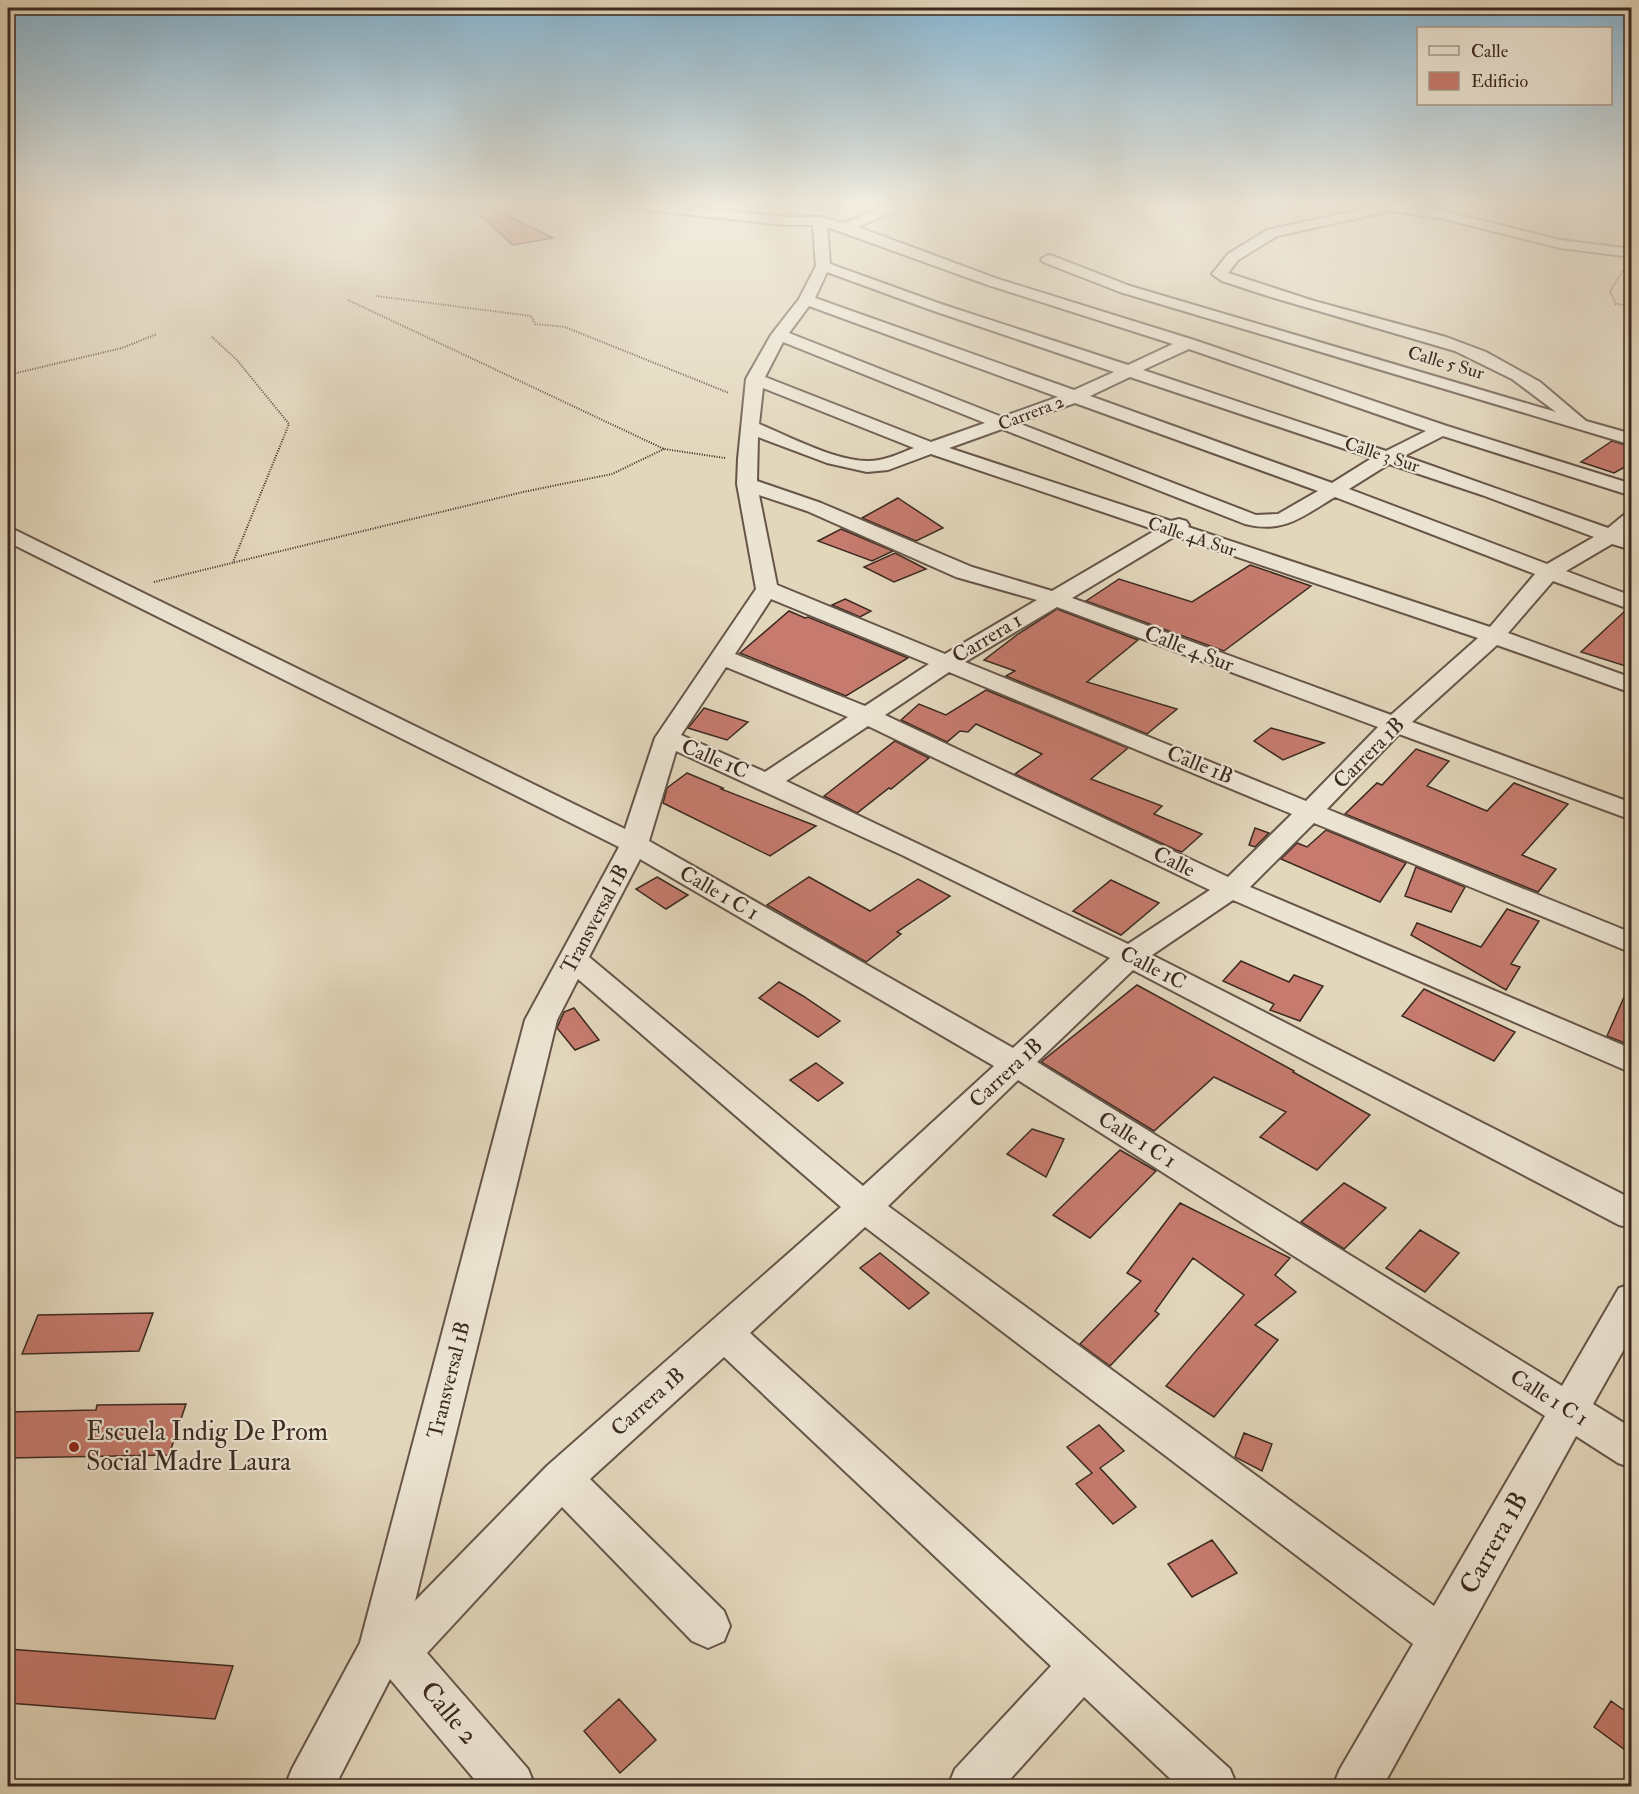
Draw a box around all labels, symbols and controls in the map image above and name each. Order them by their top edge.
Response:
legend [1417,27,1612,105]
text: Calle [1471,40,1509,63]
text: Edificio [1471,70,1528,93]
street label: Calle 5 Sur [1405,341,1487,385]
street label: Carrera 2 [995,390,1067,436]
street label: Calle 3 Sur [1342,432,1423,478]
street label: Calle 4A Sur [1145,512,1240,562]
street label: Carrera 1 [947,607,1027,669]
street label: Calle 4 Sur [1140,620,1238,678]
street label: Carrera 1B [1327,711,1411,795]
street label: Calle 1C [677,733,753,785]
street label: Calle 1B [1163,740,1237,790]
street label: Calle [1149,840,1200,884]
street label: Transversal 1B [555,860,635,978]
street label: Calle 1 C 1 [675,860,763,926]
street label: Calle 1C [1115,940,1191,996]
street label: Carrera 1B [964,1032,1048,1114]
street label: Calle 1 C 1 [1093,1105,1181,1175]
street label: Transversal 1B [421,1318,477,1442]
street label: Carrera 1B [605,1362,691,1442]
street label: Calle 1 C 1 [1505,1363,1593,1433]
place label: Escuela Indig De Prom Social Madre Laura [86,1416,328,1478]
marker: Escuela Indig De Prom Social Madre Laura [67,1440,81,1454]
street label: Carrera 1B [1453,1486,1535,1600]
street label: Calle 2 [413,1675,485,1751]

